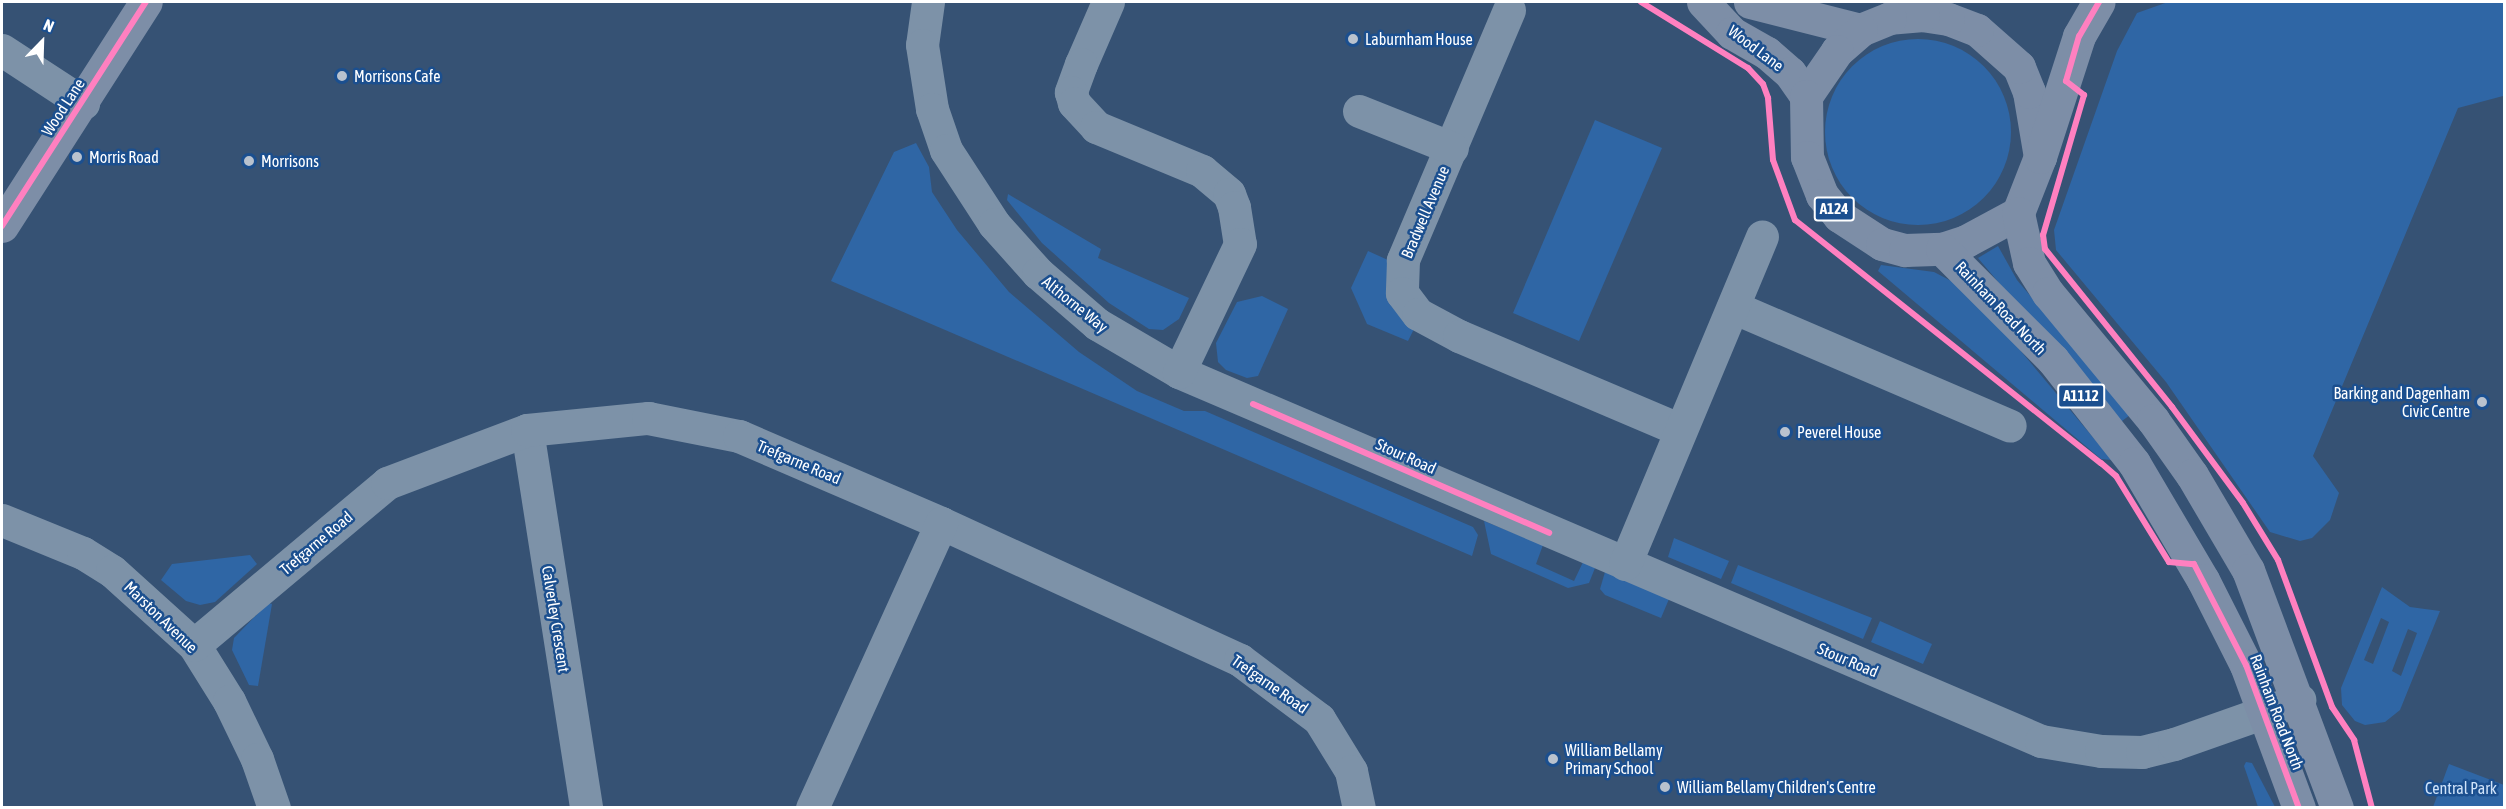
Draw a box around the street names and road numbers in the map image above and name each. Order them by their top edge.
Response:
street label: Wood Lane [1724,21,1788,75]
street label: Wood Lane [37,75,89,139]
street label: Bradwell Avenue [1397,163,1453,261]
road number: A124 [1813,197,1855,221]
street label: Rainham Road North [1952,257,2050,359]
street label: Althorne Way [1038,272,1112,336]
road number: A1112 [2057,384,2105,408]
street label: Stour Road [1373,434,1439,478]
street label: Trefgarne Road [754,436,844,488]
street label: Trefgarne Road [276,507,356,579]
street label: Calverley Crescent [538,564,574,674]
street label: Marston Avenue [120,577,202,657]
street label: Stour Road [1815,639,1881,681]
street label: Trefgarne Road [1228,651,1312,717]
street label: Rainham Road North [2246,651,2308,773]

